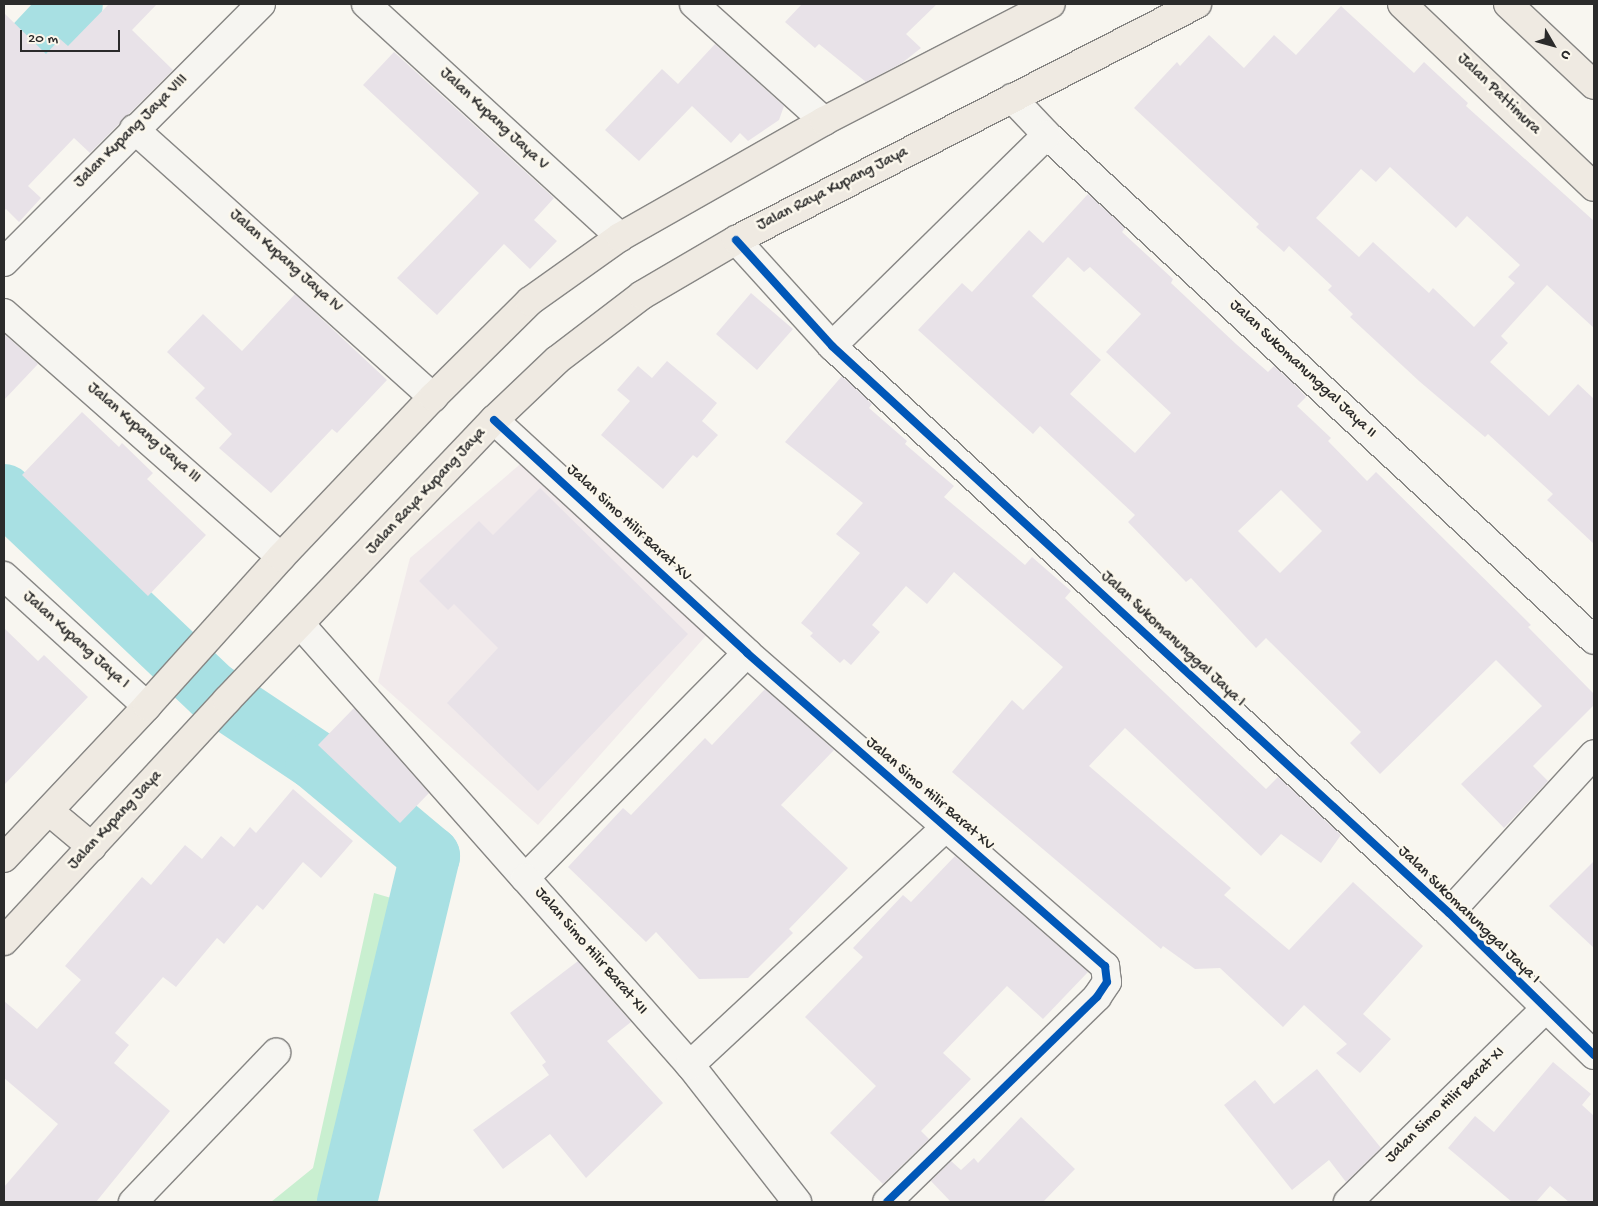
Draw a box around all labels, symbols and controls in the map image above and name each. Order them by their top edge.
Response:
scale bar [22,20,122,52]
north arrow [1528,20,1578,70]
text: 20 m [28,30,58,48]
text: U [1556,46,1574,63]
street label: Jalan Pattimura [1452,50,1544,140]
street label: Jalan Kupang Jaya V [435,65,551,175]
street label: Jalan Kupang Jaya VIII [71,71,193,193]
street label: Jalan Raya Kupang Jaya [754,144,912,236]
street label: Jalan Kupang Jaya IV [225,206,345,318]
street label: Jalan Sukomanunggal Jaya II [1224,297,1380,443]
street label: Jalan Kupang Jaya III [82,379,204,489]
street label: Jalan Raya Kupang Jaya [363,425,491,559]
street label: Jalan Simo Hilir Barat XV [562,461,694,587]
street label: Jalan Sukomanunggal Jaya I [1096,568,1248,712]
street label: Jalan Kupang Jaya I [18,588,132,694]
street label: Jalan Simo Hilir Barat XV [861,734,997,856]
street label: Jalan Kupang Jaya [65,767,167,875]
street label: Jalan Sukomanunggal Jaya I [1393,843,1543,989]
street label: Jalan Simo Hilir Barat XII [529,884,651,1020]
street label: Jalan Simo Hilir Barat XI [1382,1044,1510,1168]

